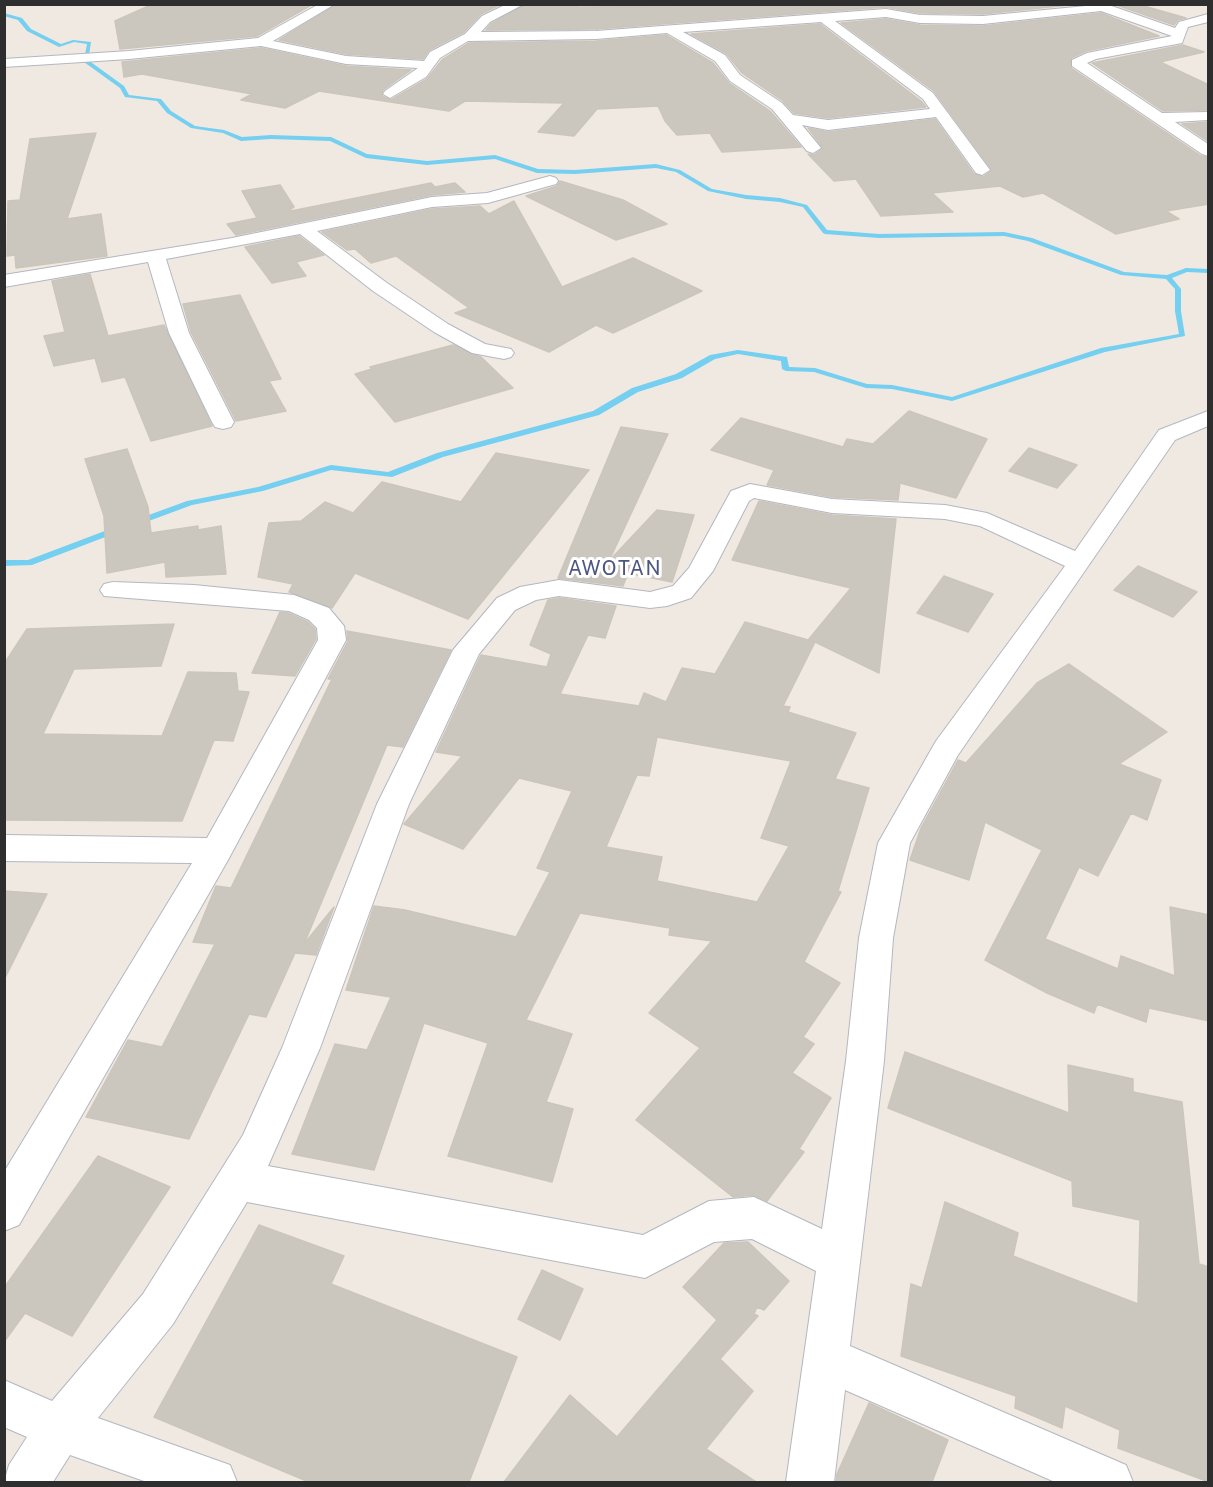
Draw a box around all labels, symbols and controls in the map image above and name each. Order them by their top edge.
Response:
district label: AWOTAN [568,557,662,581]

